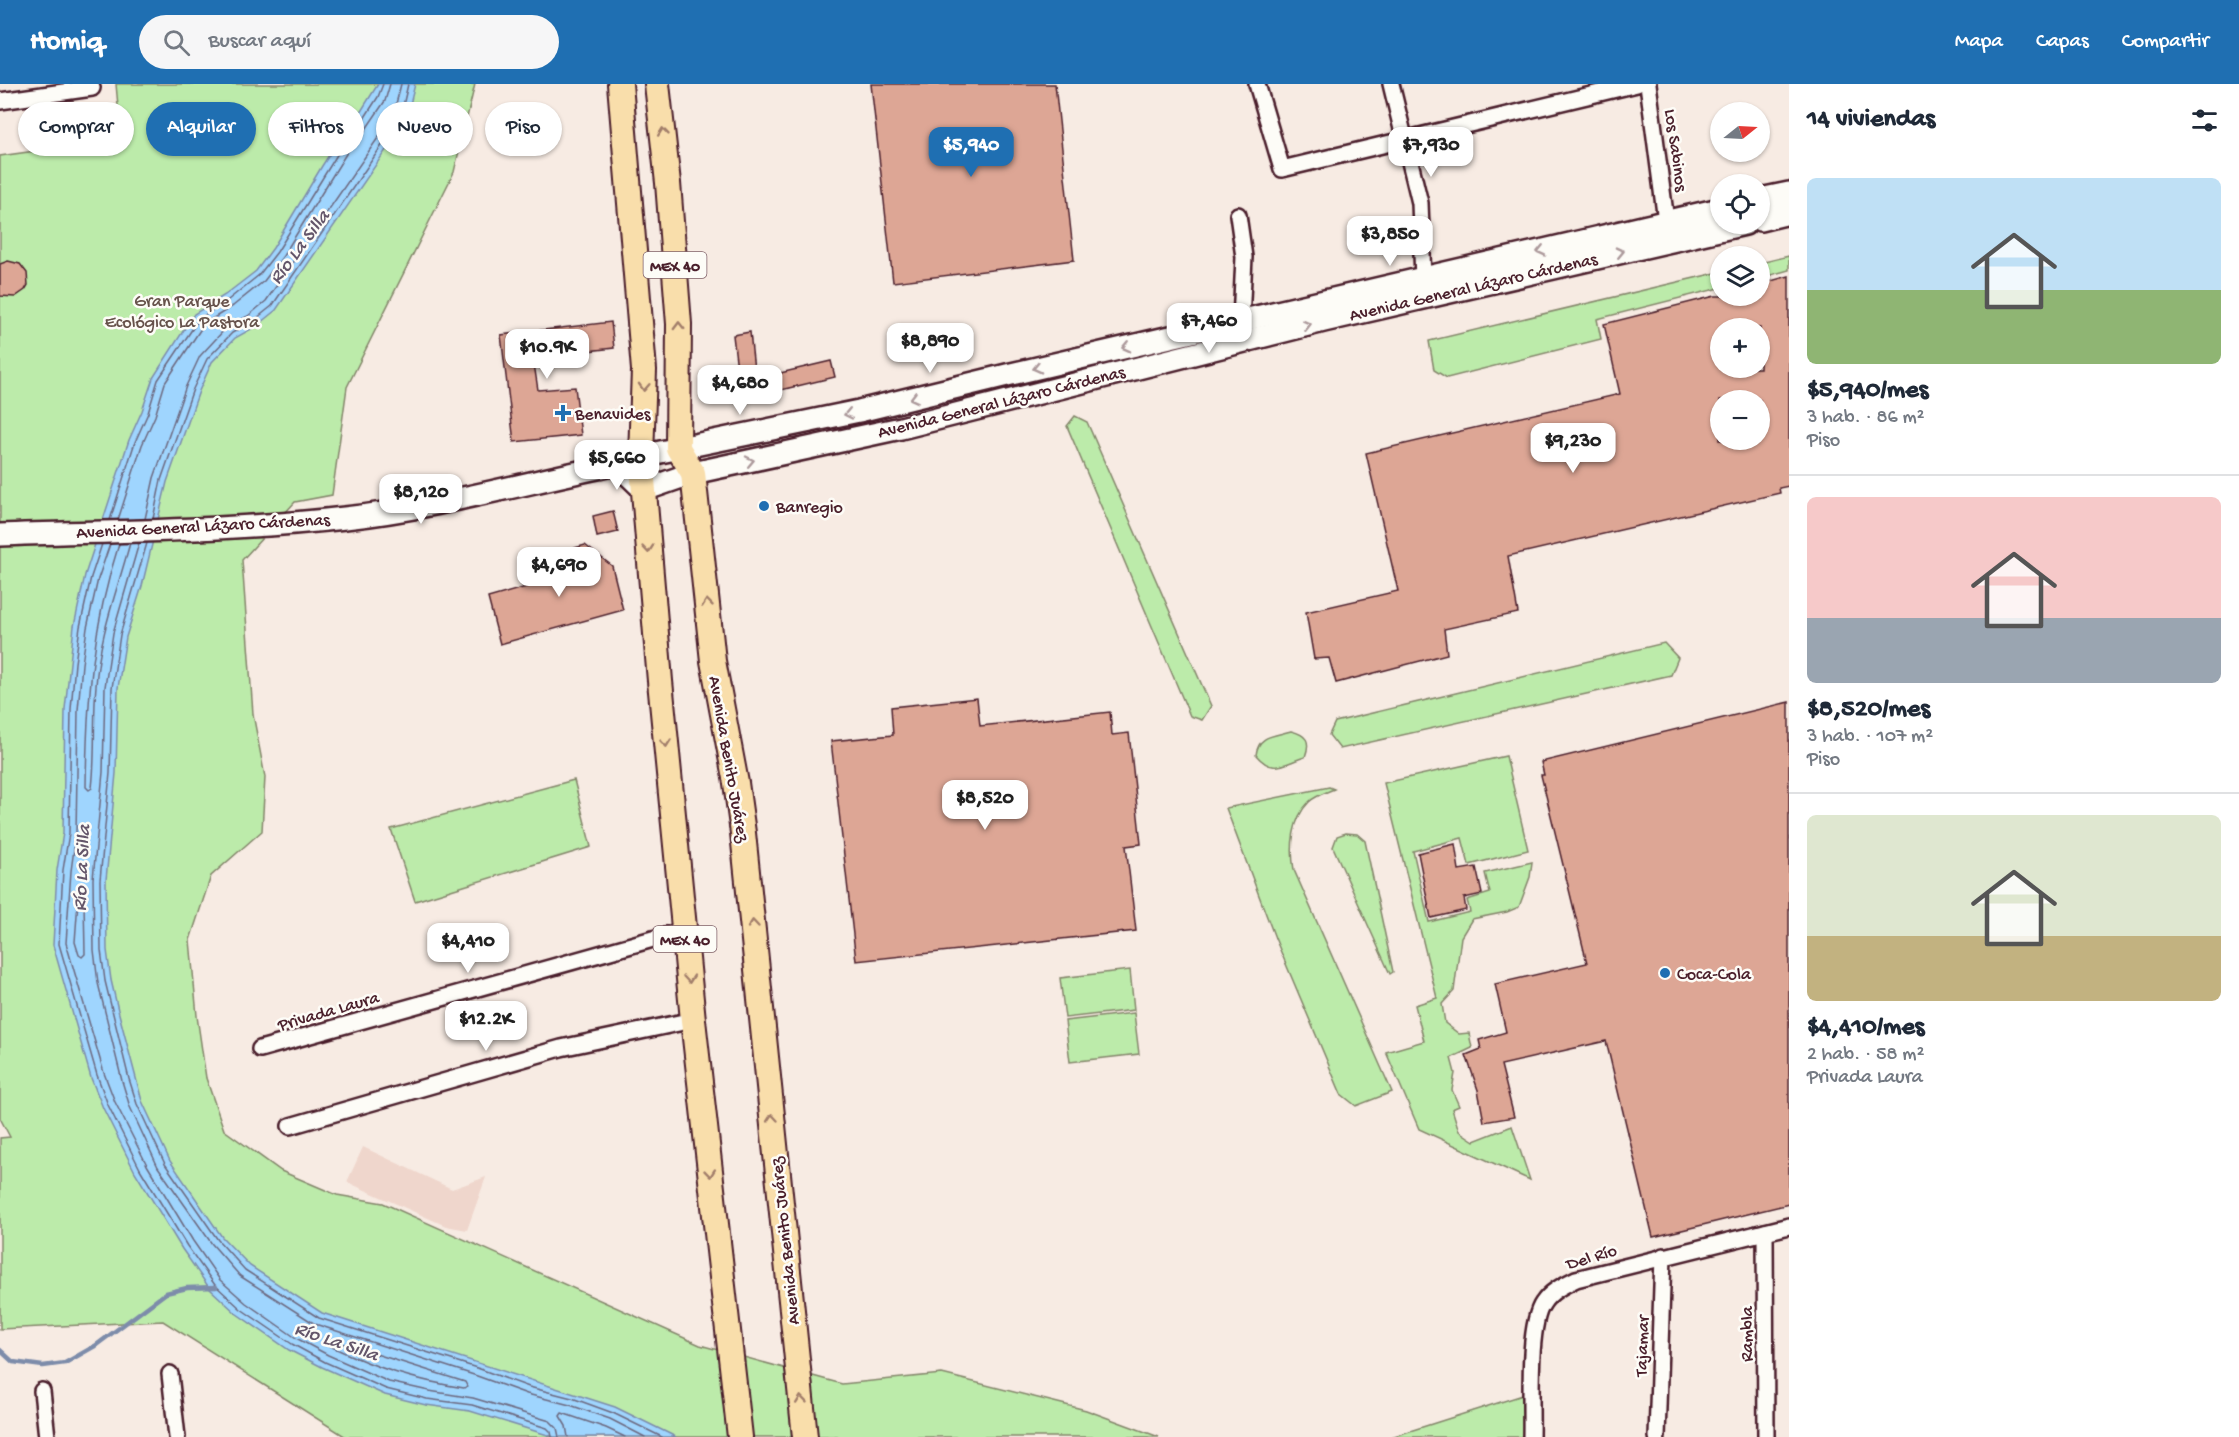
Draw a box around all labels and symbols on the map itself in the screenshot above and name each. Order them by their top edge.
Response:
north arrow [1710,102,1770,162]
street label: Los Sabinos [1658,108,1691,194]
one-way arrow [657,127,670,136]
pin: $5,940 [922,127,1020,178]
pin: $7,930 [1382,127,1480,178]
water label: Río La Silla [266,205,337,290]
pin: $3,850 [1341,216,1439,267]
one-way arrow [1536,244,1546,257]
one-way arrow [1614,247,1624,260]
street label: Avenida General Lázaro Cárdenas [1348,249,1601,327]
road number: MEX 40 [644,252,706,278]
park label: Gran Parque Ecológico La Pastora [105,292,260,334]
pin: $7,460 [1160,303,1258,354]
one-way arrow [1302,320,1312,333]
one-way arrow [672,322,685,331]
pin: $8,890 [881,323,979,374]
pin: $10.9K [498,329,596,380]
one-way arrow [1121,340,1131,353]
one-way arrow [1032,360,1042,373]
street label: Avenida General Lázaro Cárdenas [876,362,1129,444]
pin: $4,680 [691,365,789,416]
one-way arrow [637,383,650,392]
one-way arrow [909,390,919,403]
place label: Benavides [574,405,652,426]
marker: Benavides [556,406,570,420]
one-way arrow [844,407,854,420]
pin: $9,230 [1524,423,1622,474]
pin: $5,660 [568,440,666,491]
one-way arrow [745,455,755,468]
pin: $8,120 [372,474,470,525]
place label: Banregio [775,498,843,519]
marker: Banregio [757,499,771,513]
street label: Avenida General Lázaro Cárdenas [76,510,332,545]
one-way arrow [641,544,654,553]
pin: $4,690 [510,547,608,598]
one-way arrow [701,599,714,608]
street label: Avenida Benito Juárez [703,675,753,845]
one-way arrow [659,738,672,748]
pin: $8,520 [936,780,1034,831]
water label: Río La Silla [70,822,97,912]
one-way arrow [747,919,760,928]
pin: $4,410 [419,923,517,974]
road number: MEX 40 [654,926,716,952]
place label: Coca-Cola [1677,965,1752,986]
marker: Coca-Cola [1658,966,1672,980]
one-way arrow [682,974,695,983]
street label: Privada Laura [275,988,383,1037]
pin: $12.2K [437,1001,535,1052]
one-way arrow [766,1113,779,1122]
street label: Avenida Benito Juárez [767,1155,806,1326]
one-way arrow [703,1168,716,1177]
street label: Del Río [1563,1241,1620,1276]
street label: Rambla [1738,1305,1759,1362]
street label: Tajamar [1632,1313,1655,1378]
water label: Río La Silla [291,1318,382,1369]
one-way arrow [795,1396,808,1405]

